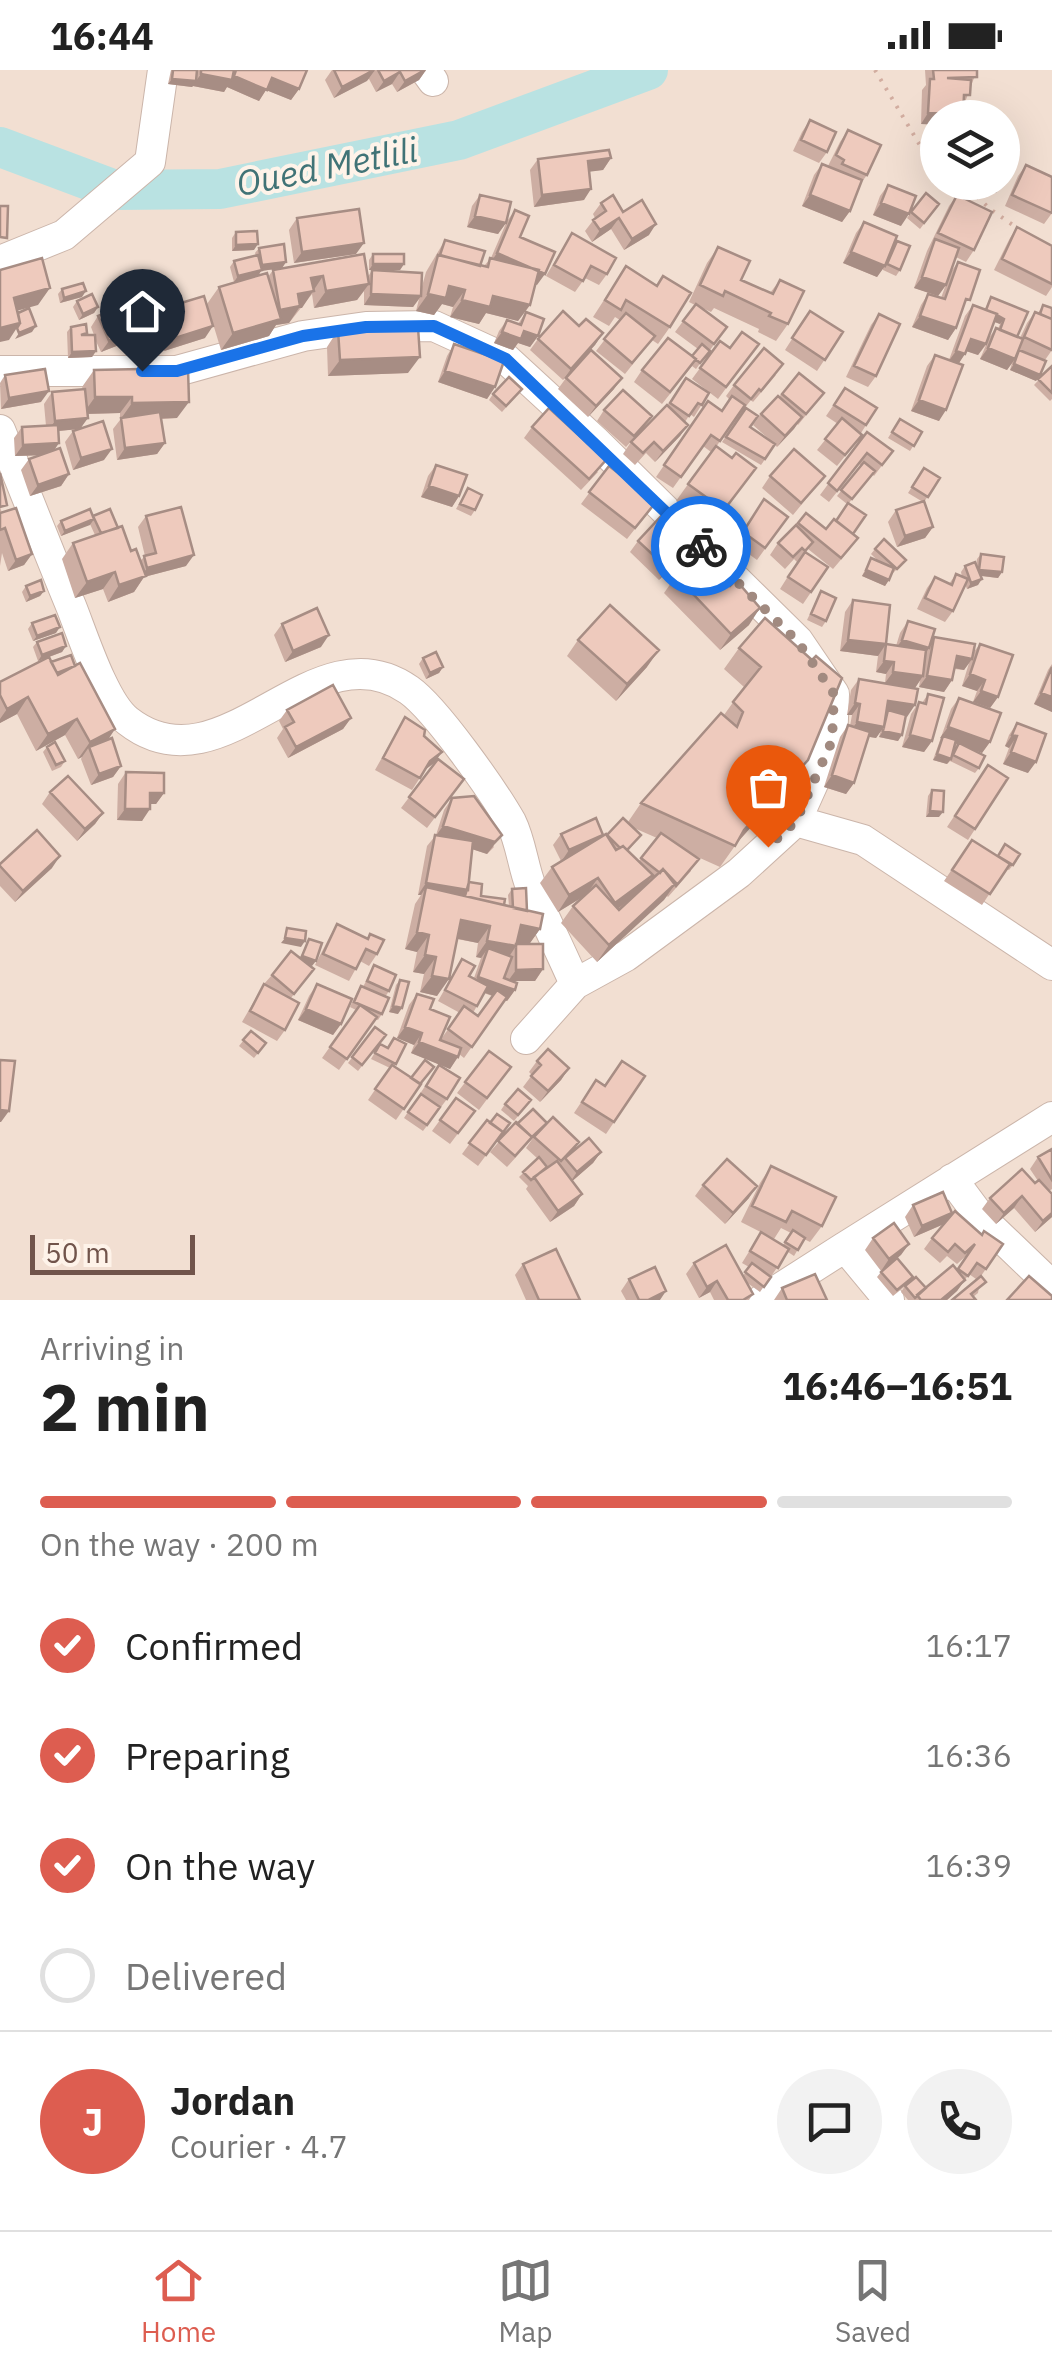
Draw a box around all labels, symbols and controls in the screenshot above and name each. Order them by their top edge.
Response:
text: 16:44 [50,11,154,60]
map controls [920,100,1020,200]
button: layers [920,100,1020,200]
water label: Oued Metlili [232,126,422,206]
pin [100,269,185,372]
icon: home [115,284,170,339]
courier [651,496,751,596]
icon: bike [674,519,729,574]
pin [726,745,811,848]
icon: bag [741,760,796,815]
scale bar [30,1230,195,1274]
text: 50 m [45,1234,110,1271]
text: Arriving in [40,1327,185,1369]
text: 16:46–16:51 [782,1361,1012,1410]
text: 2 min [40,1364,210,1449]
text: On the way · 200 m [40,1523,319,1565]
icon: check [40,1618,95,1673]
text: Confirmed [125,1621,303,1670]
text: 16:17 [926,1624,1012,1666]
icon: check [40,1728,95,1783]
text: Preparing [125,1731,290,1780]
text: 16:36 [926,1734,1012,1776]
icon: check [40,1838,95,1893]
text: On the way [125,1841,315,1890]
text: 16:39 [926,1844,1012,1886]
text: Delivered [125,1951,287,2000]
button: chat [777,2069,882,2174]
button: phone [907,2069,1012,2174]
text: Jordan [170,2076,295,2125]
text: J [82,2097,103,2146]
text: Courier · 4.7 [170,2125,348,2167]
tab: Home [141,2253,216,2350]
tab: Map [498,2253,553,2350]
tab: Saved [835,2253,911,2350]

